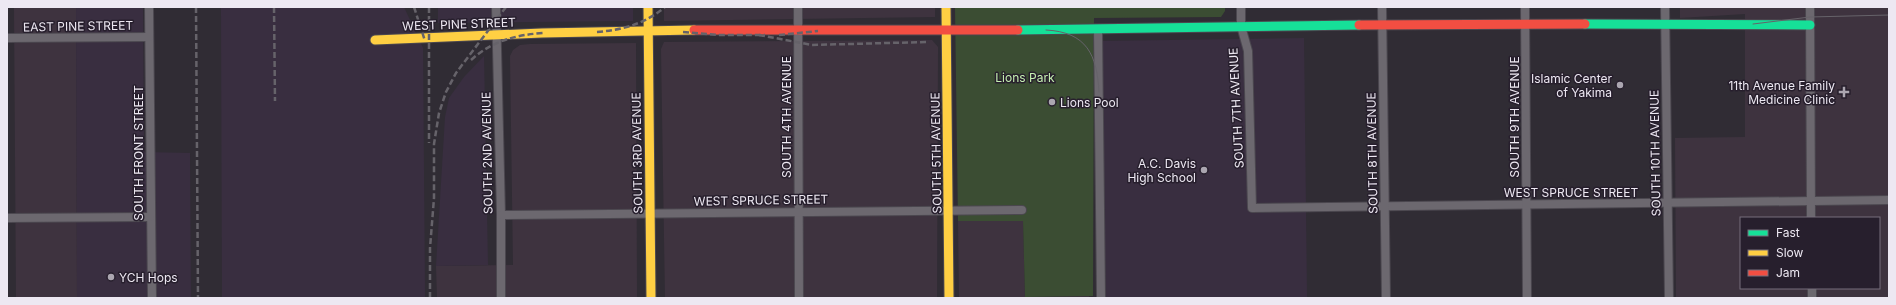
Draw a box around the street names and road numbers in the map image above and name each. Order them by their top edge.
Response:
street label: WEST PINE STREET [402,15,516,33]
street label: EAST PINE STREET [23,18,133,34]
street label: SOUTH 7TH AVENUE [1225,47,1247,169]
street label: SOUTH 4TH AVENUE [779,56,794,178]
street label: SOUTH 9TH AVENUE [1507,56,1522,178]
street label: SOUTH FRONT STREET [131,85,146,221]
street label: SOUTH 10TH AVENUE [1646,90,1664,216]
street label: SOUTH 2ND AVENUE [478,92,496,214]
street label: SOUTH 3RD AVENUE [628,92,646,214]
street label: SOUTH 5TH AVENUE [927,92,945,214]
street label: SOUTH 8TH AVENUE [1363,92,1381,214]
street label: WEST SPRUCE STREET [1504,185,1639,200]
street label: WEST SPRUCE STREET [694,191,829,209]

